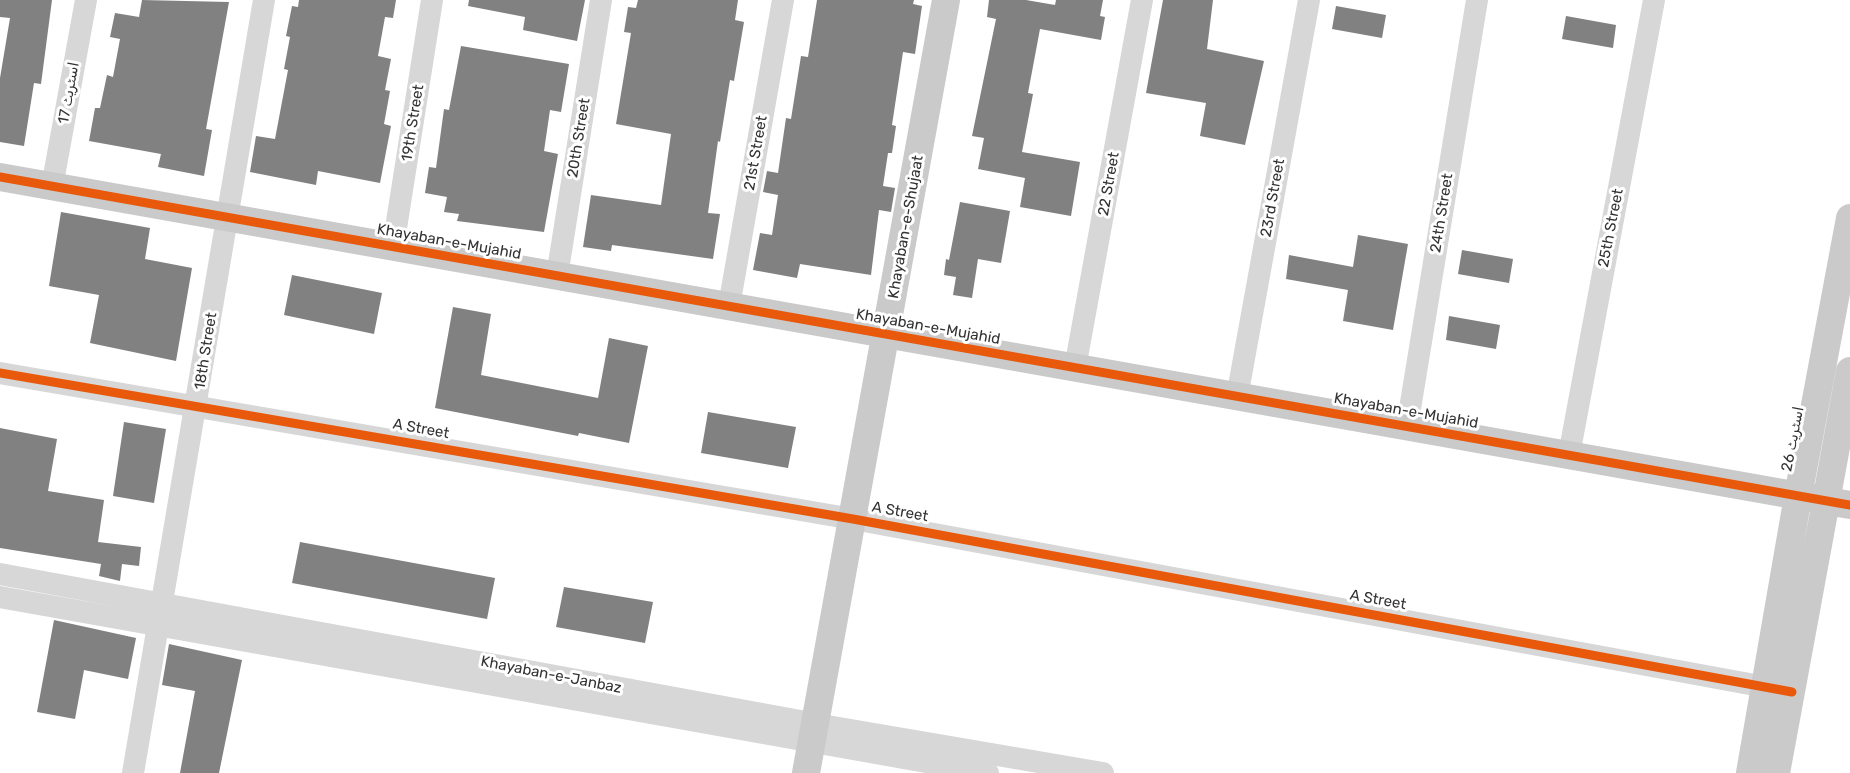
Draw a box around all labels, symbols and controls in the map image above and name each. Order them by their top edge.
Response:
street label: اسٹریٹ 17 [55,61,83,125]
street label: 19th Street [398,83,428,163]
street label: 20th Street [564,97,594,179]
street label: 21st Street [741,114,771,192]
street label: 22 Street [1095,151,1123,217]
street label: Khayaban-e-Shujaat [885,154,927,300]
street label: 23rd Street [1257,157,1289,239]
street label: 24th Street [1427,172,1457,254]
street label: 25th Street [1595,187,1627,269]
street label: Khayaban-e-Mujahid [375,220,523,264]
street label: Khayaban-e-Mujahid [854,305,1002,349]
street label: 18th Street [191,311,221,391]
street label: Khayaban-e-Mujahid [1332,389,1480,433]
street label: اسٹریٹ 26 [1778,405,1808,473]
street label: A Street [391,415,451,443]
street label: A Street [870,498,930,526]
street label: A Street [1348,586,1408,614]
street label: Khayaban-e-Janbaz [479,653,623,697]

